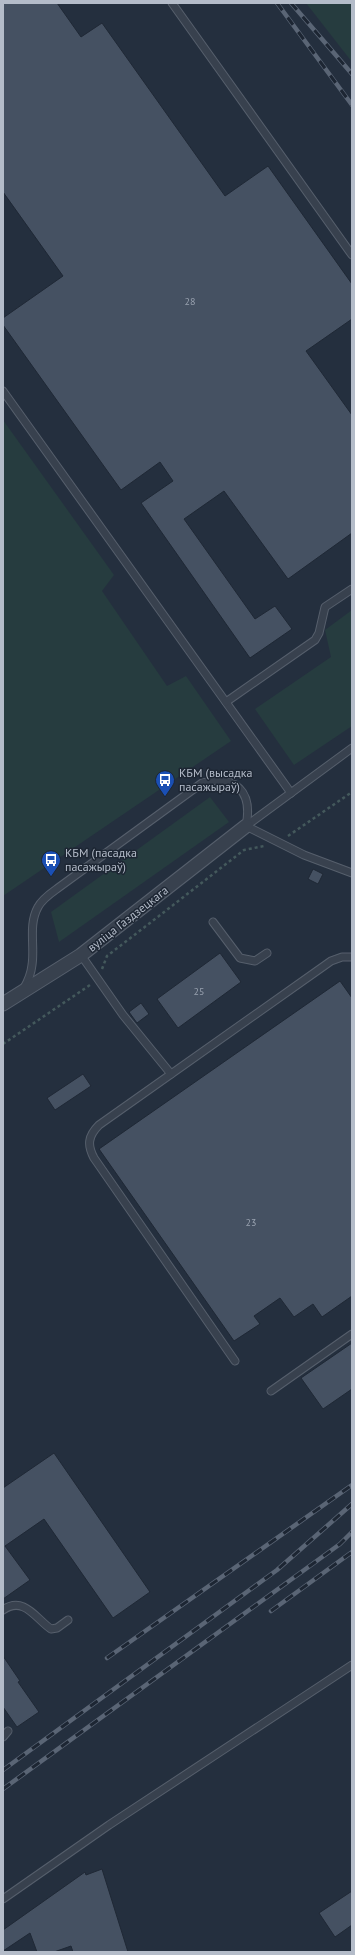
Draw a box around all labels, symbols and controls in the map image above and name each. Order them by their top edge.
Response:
house number: 28 [185,295,195,308]
place label: КБМ (высадка пасажыраў) [179,765,252,794]
bus stop icon: КБМ (высадка пасажыраў) [154,769,176,797]
place label: КБМ (пасадка пасажыраў) [65,845,137,874]
bus stop icon: КБМ (пасадка пасажыраў) [40,849,62,877]
street label: вуліца Газдзецкага [84,882,171,955]
house number: 25 [194,985,204,998]
house number: 23 [246,1216,256,1229]

